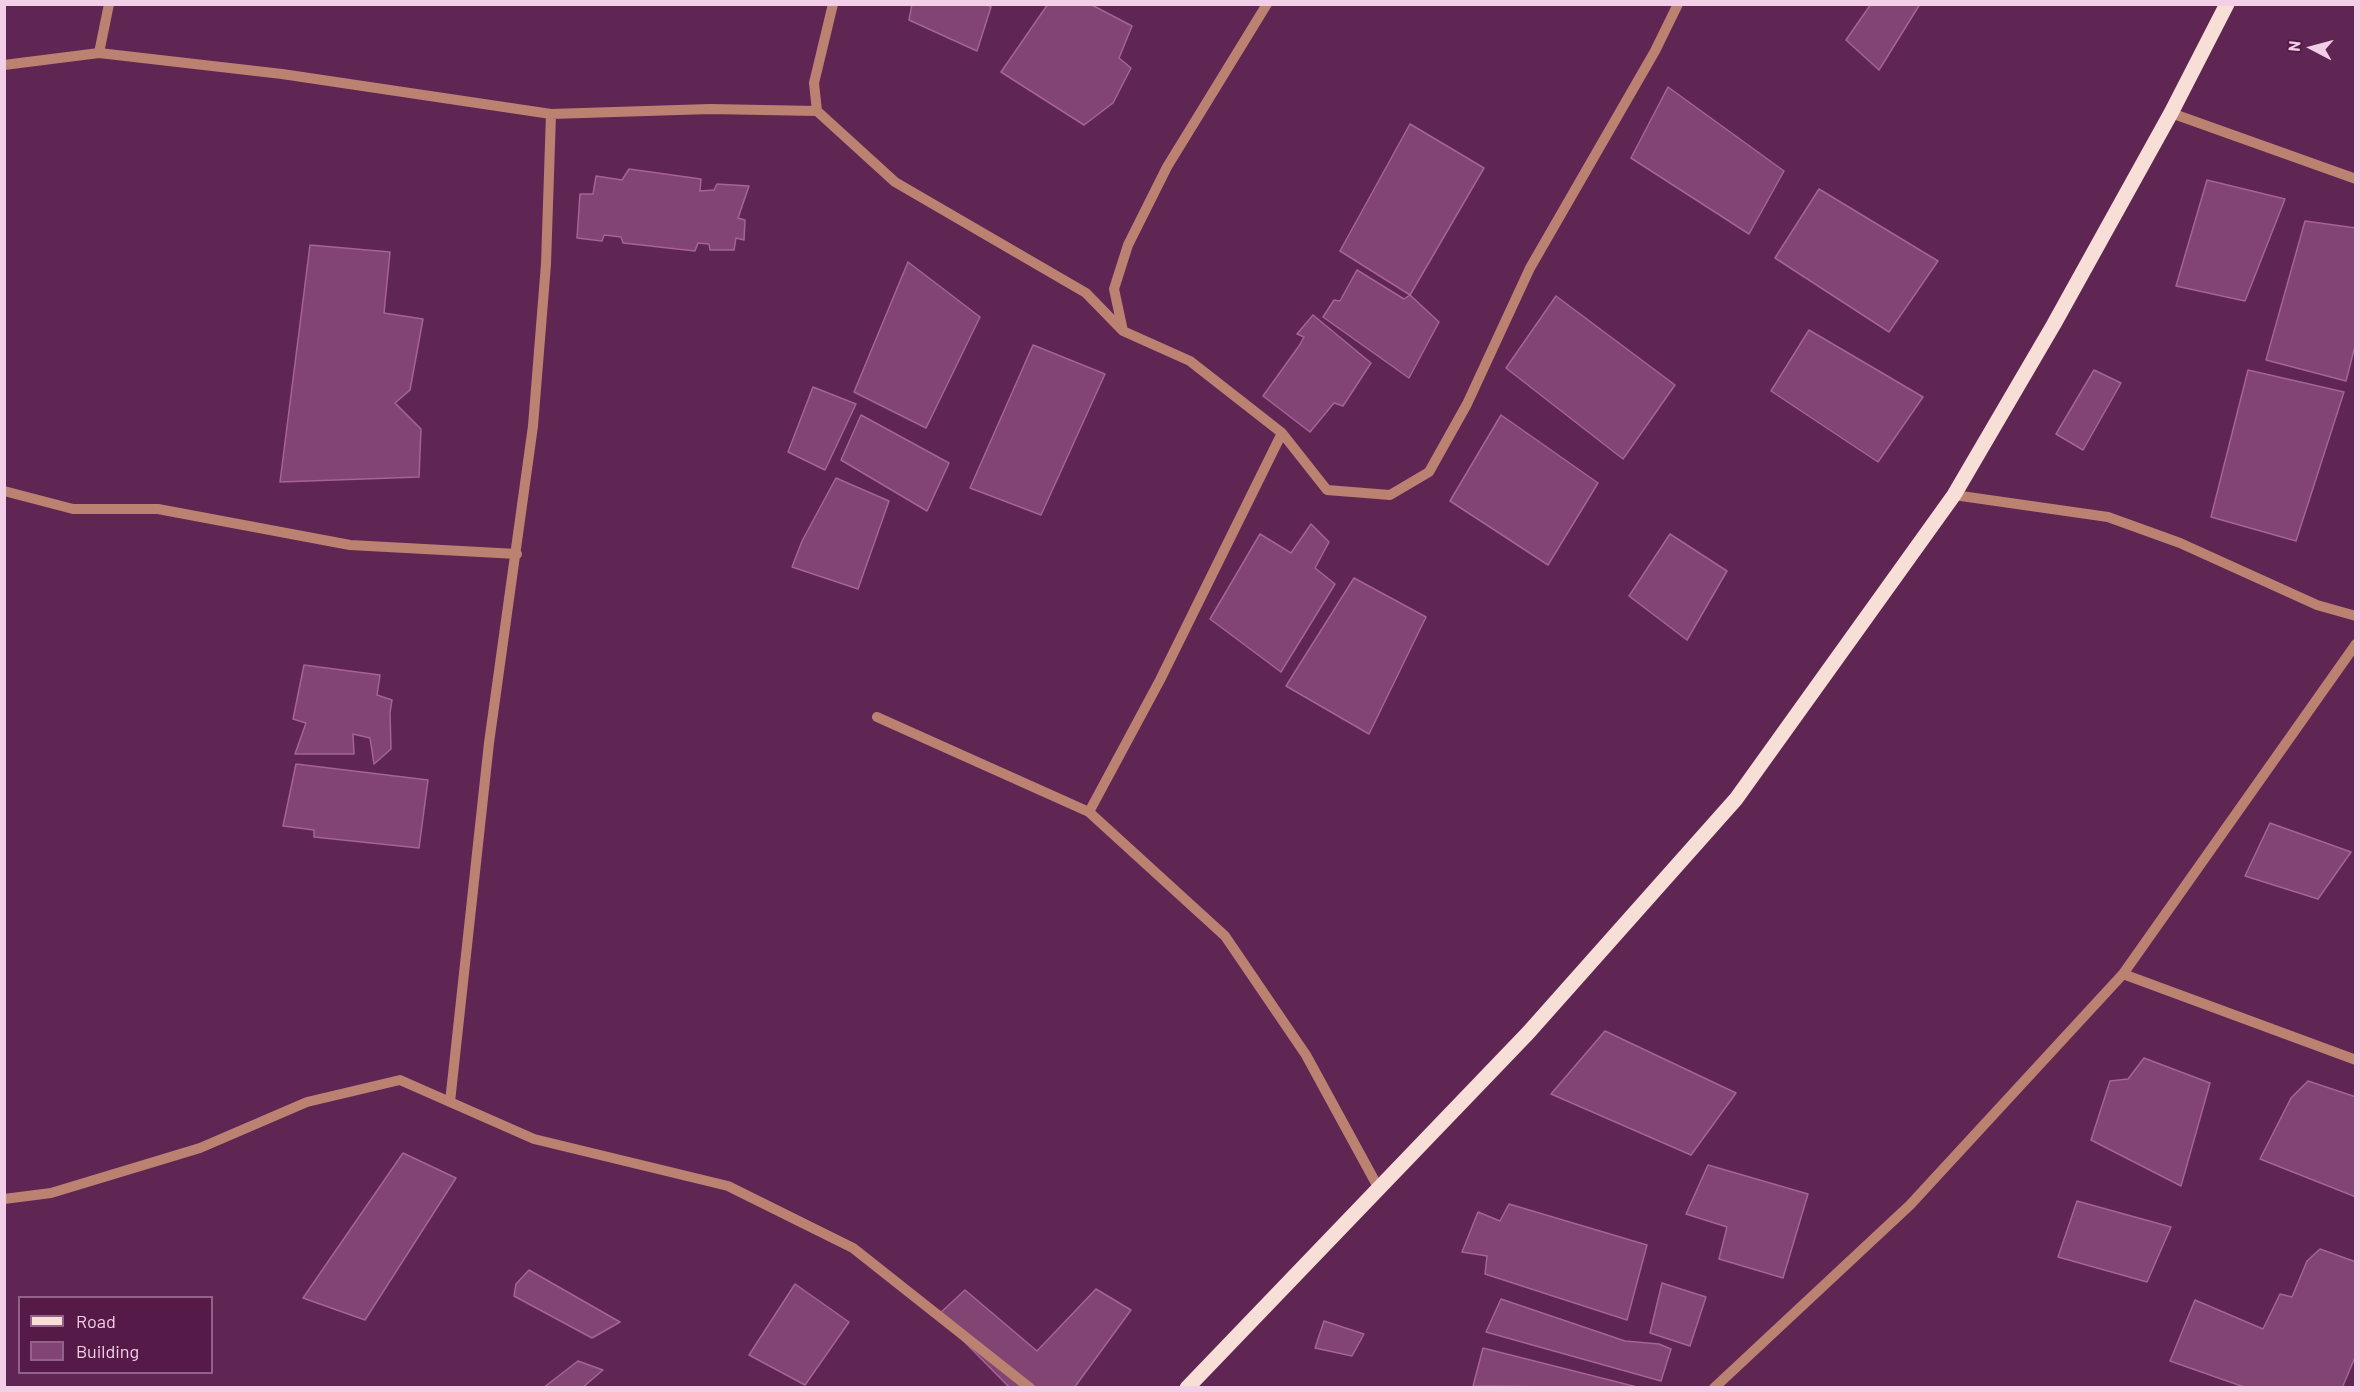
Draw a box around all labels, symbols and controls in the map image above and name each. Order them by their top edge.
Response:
north arrow [2282,18,2342,78]
text: N [2284,40,2304,52]
legend [18,1296,213,1374]
text: Road [76,1310,116,1332]
text: Building [76,1340,139,1362]

